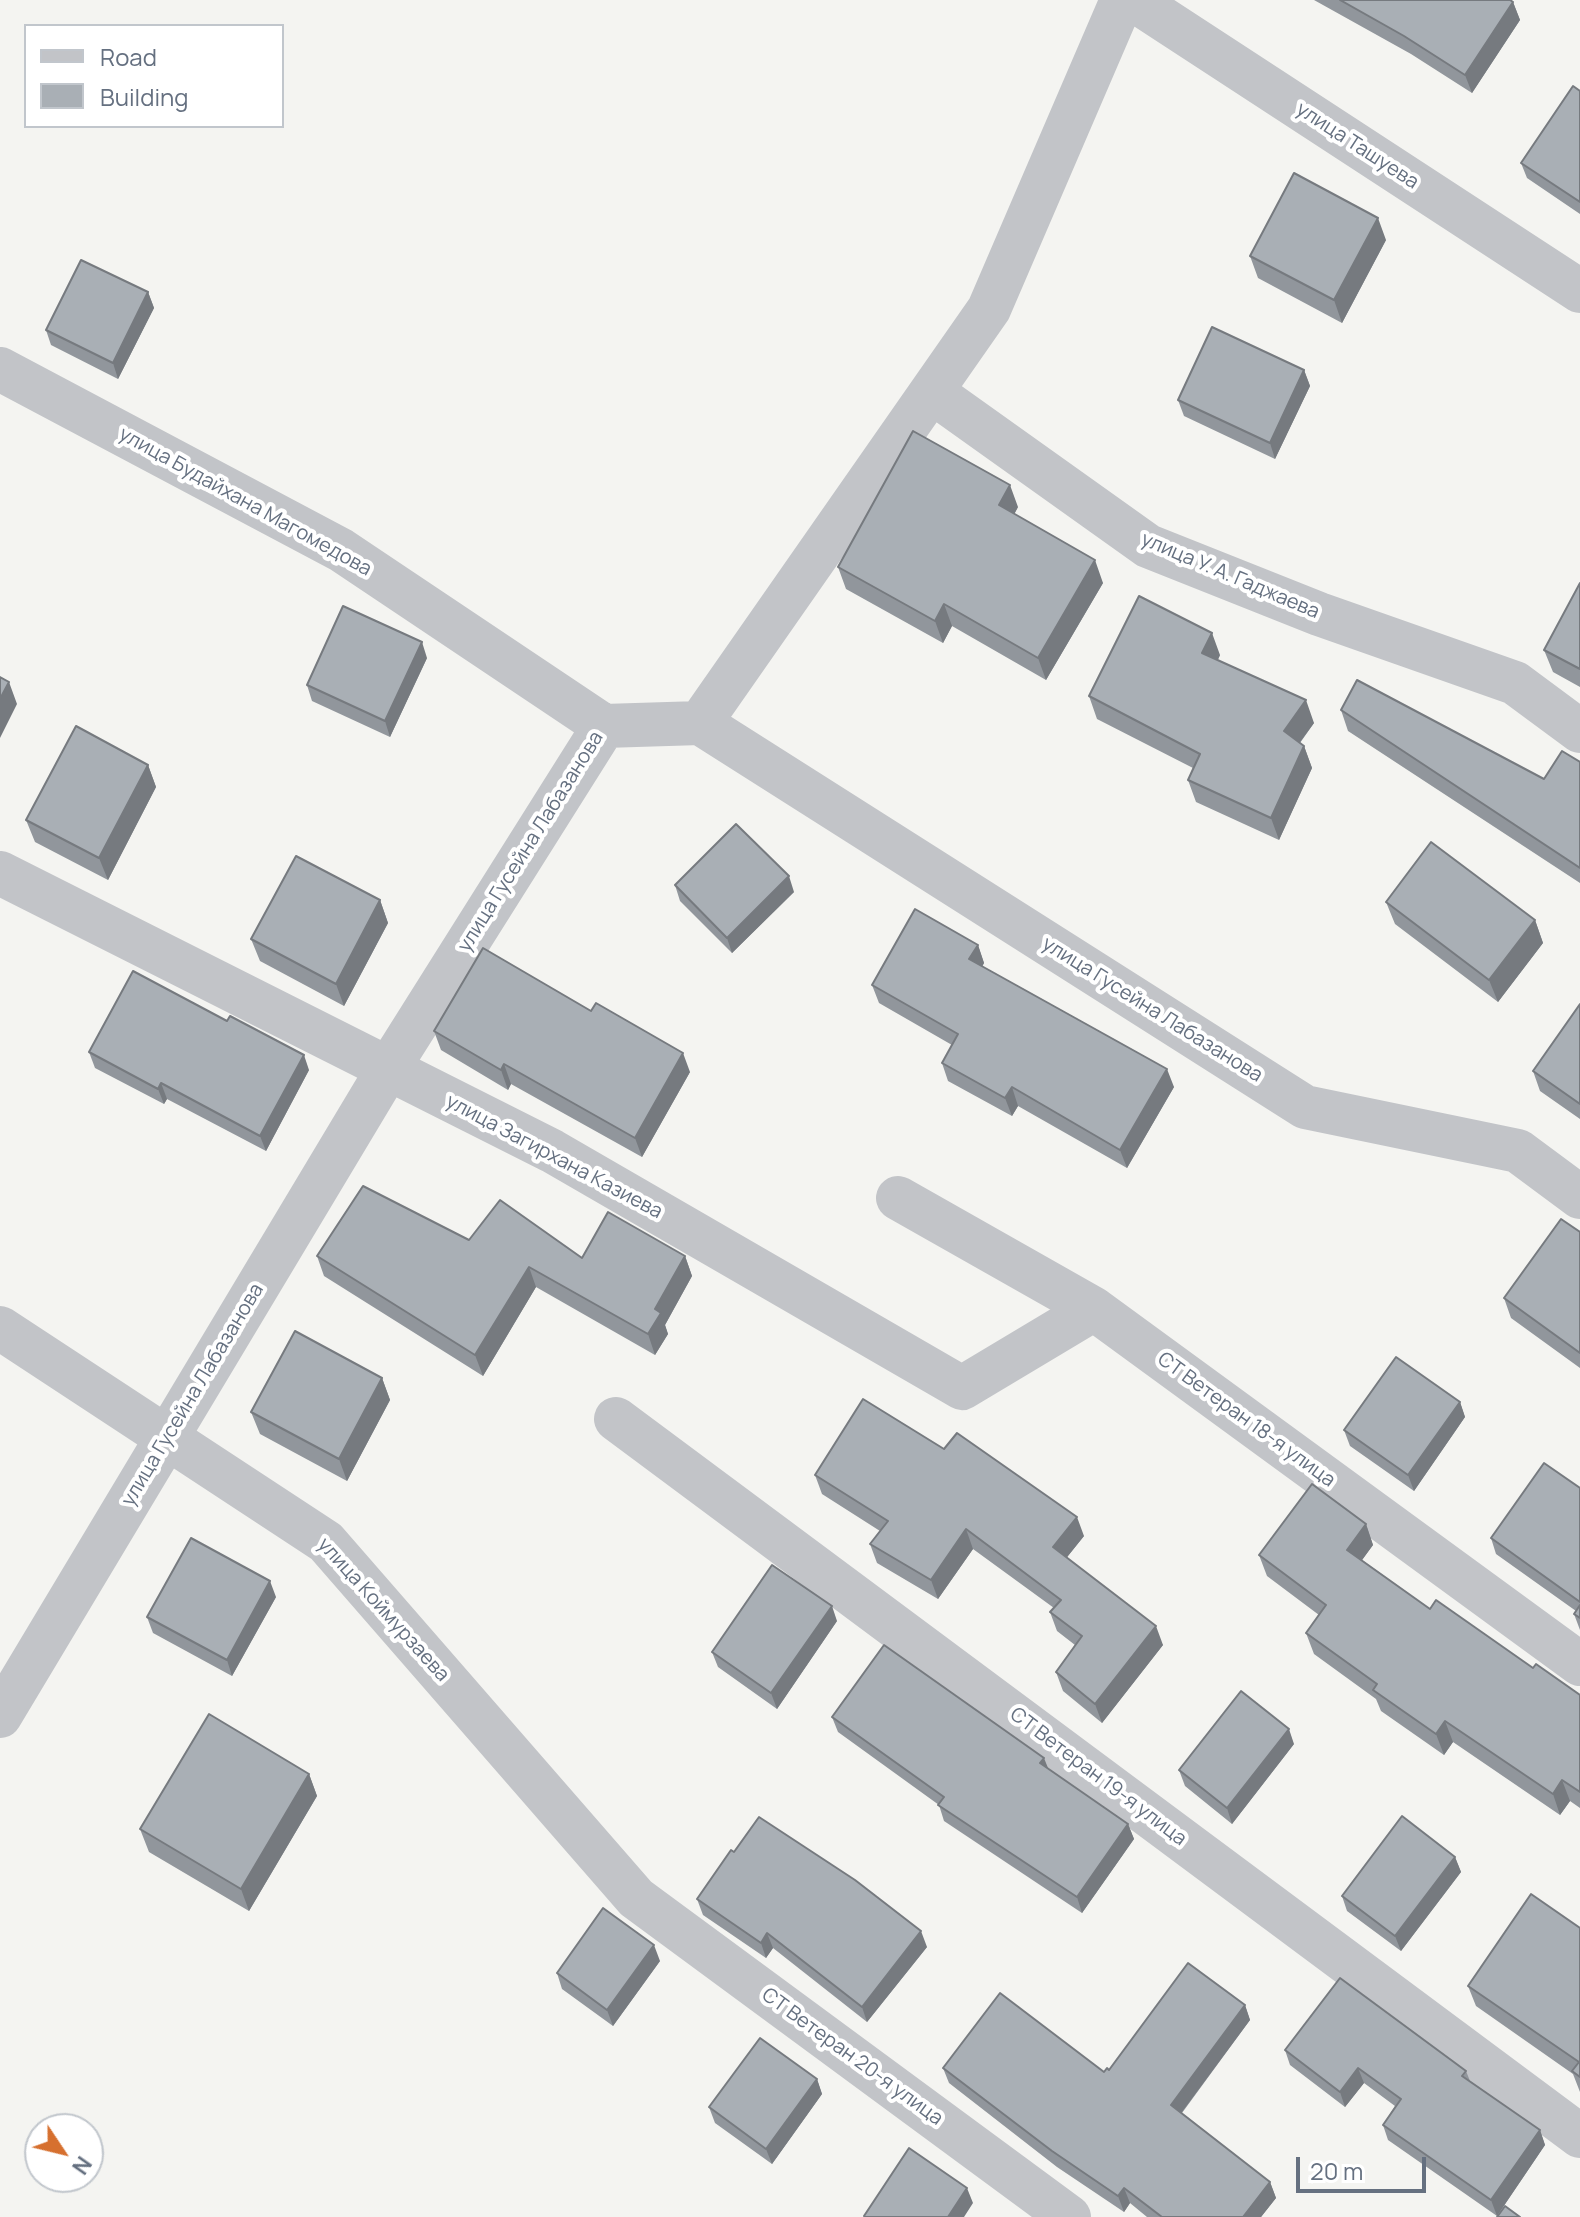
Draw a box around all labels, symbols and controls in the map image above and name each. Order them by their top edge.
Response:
legend [24,24,284,128]
text: Road [100,40,157,73]
text: Building [100,80,188,113]
street label: улица Ташуева [1291,97,1423,195]
street label: улица Будайхана Магомедова [114,422,376,582]
street label: улица У. А. Гаджаева [1137,528,1323,624]
street label: улица Гусейна Лабазанова [453,727,609,957]
street label: улица Гусейна Лабазанова [1037,932,1267,1088]
street label: улица Загирхана Казиева [442,1090,666,1224]
street label: улица Гусейна Лабазанова [117,1279,269,1511]
street label: СТ Ветеран 18-я улица [1152,1347,1340,1493]
street label: улица Коймурзаева [312,1533,454,1687]
street label: СТ Ветеран 19-я улица [1005,1703,1191,1851]
street label: СТ Ветеран 20-я улица [757,1983,947,2131]
north arrow [24,2113,104,2193]
scale bar [1300,2141,1430,2191]
text: N [65,2151,99,2181]
text: 20 m [1310,2154,1363,2187]

